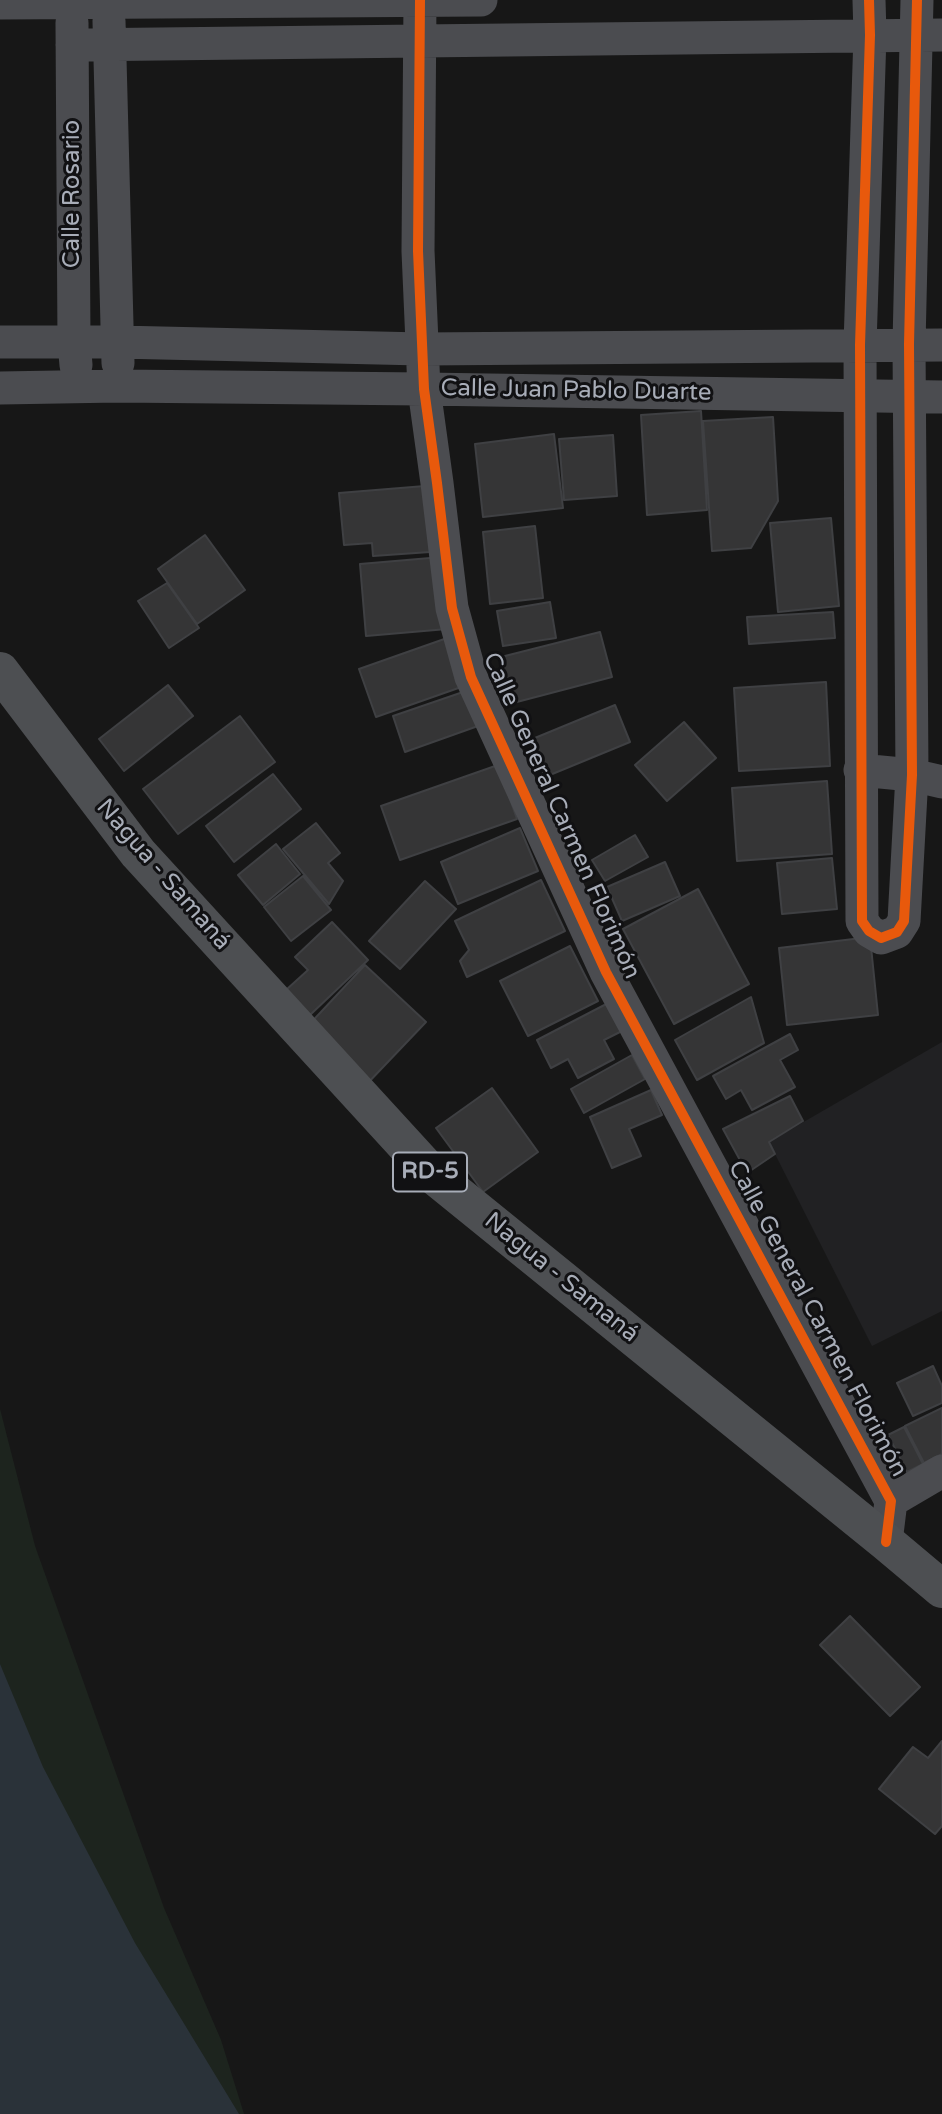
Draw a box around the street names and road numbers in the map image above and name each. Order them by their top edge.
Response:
street label: Calle Rosario [59,120,87,268]
street label: Calle Juan Pablo Duarte [440,374,712,408]
street label: Calle General Carmen Florimón [476,648,646,984]
street label: Nagua - Samaná [90,794,236,956]
road number: RD-5 [393,1152,467,1191]
street label: Calle General Carmen Florimón [721,1156,913,1482]
street label: Nagua - Samaná [478,1207,644,1349]

